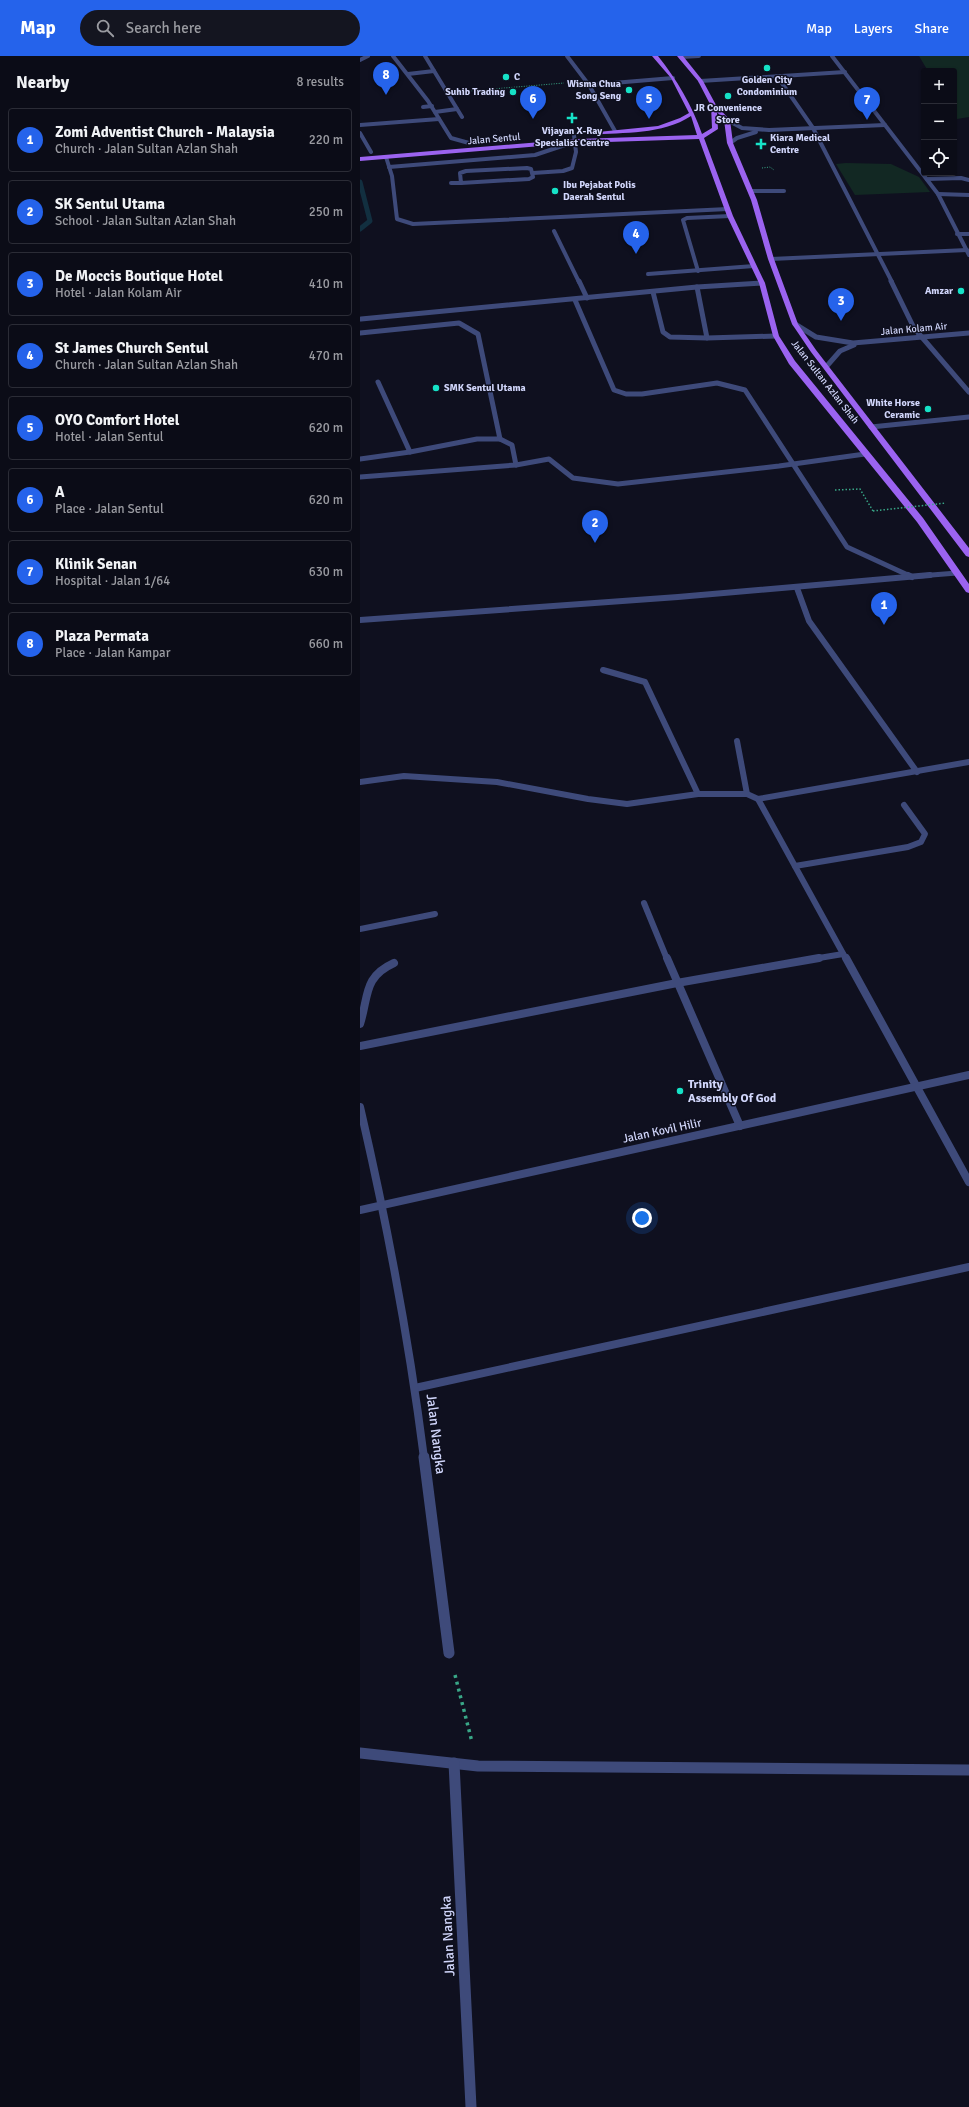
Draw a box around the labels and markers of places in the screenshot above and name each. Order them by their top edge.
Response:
pin: 8 [373,62,399,95]
marker: Golden City Condominium [762,63,772,73]
place label: C [514,71,520,83]
marker: C [501,72,511,82]
place label: Golden City Condominium [737,74,797,98]
place label: Wisma Chua Song Seng [567,78,622,102]
marker: Wisma Chua Song Seng [624,85,634,95]
place label: Suhib Trading [445,86,506,98]
pin: 6 [520,86,546,119]
pin: 5 [636,86,662,119]
marker: Suhib Trading [508,87,518,97]
pin: 7 [854,87,880,120]
marker: JR Convenience Store [723,91,733,101]
place label: JR Convenience Store [694,102,762,126]
marker: Vijayan X-Ray Specialist Centre [566,112,578,124]
place label: Vijayan X-Ray Specialist Centre [535,125,609,149]
place label: Kiara Medical Centre [770,132,830,156]
marker: Kiara Medical Centre [755,138,767,150]
place label: Ibu Pejabat Polis Daerah Sentul [563,179,636,203]
marker: Ibu Pejabat Polis Daerah Sentul [550,186,560,196]
pin: 4 [623,221,649,254]
place label: Amzar [925,285,953,297]
marker: Amzar [956,286,966,296]
pin: 3 [828,288,854,321]
place label: SMK Sentul Utama [444,382,526,394]
marker: SMK Sentul Utama [431,383,441,393]
place label: White Horse Ceramic [866,397,920,421]
marker: White Horse Ceramic [923,404,933,414]
pin: 2 [582,510,608,543]
pin: 1 [871,592,897,625]
place label: Trinity Assembly Of God [688,1077,777,1106]
marker: Trinity Assembly Of God [675,1086,685,1096]

